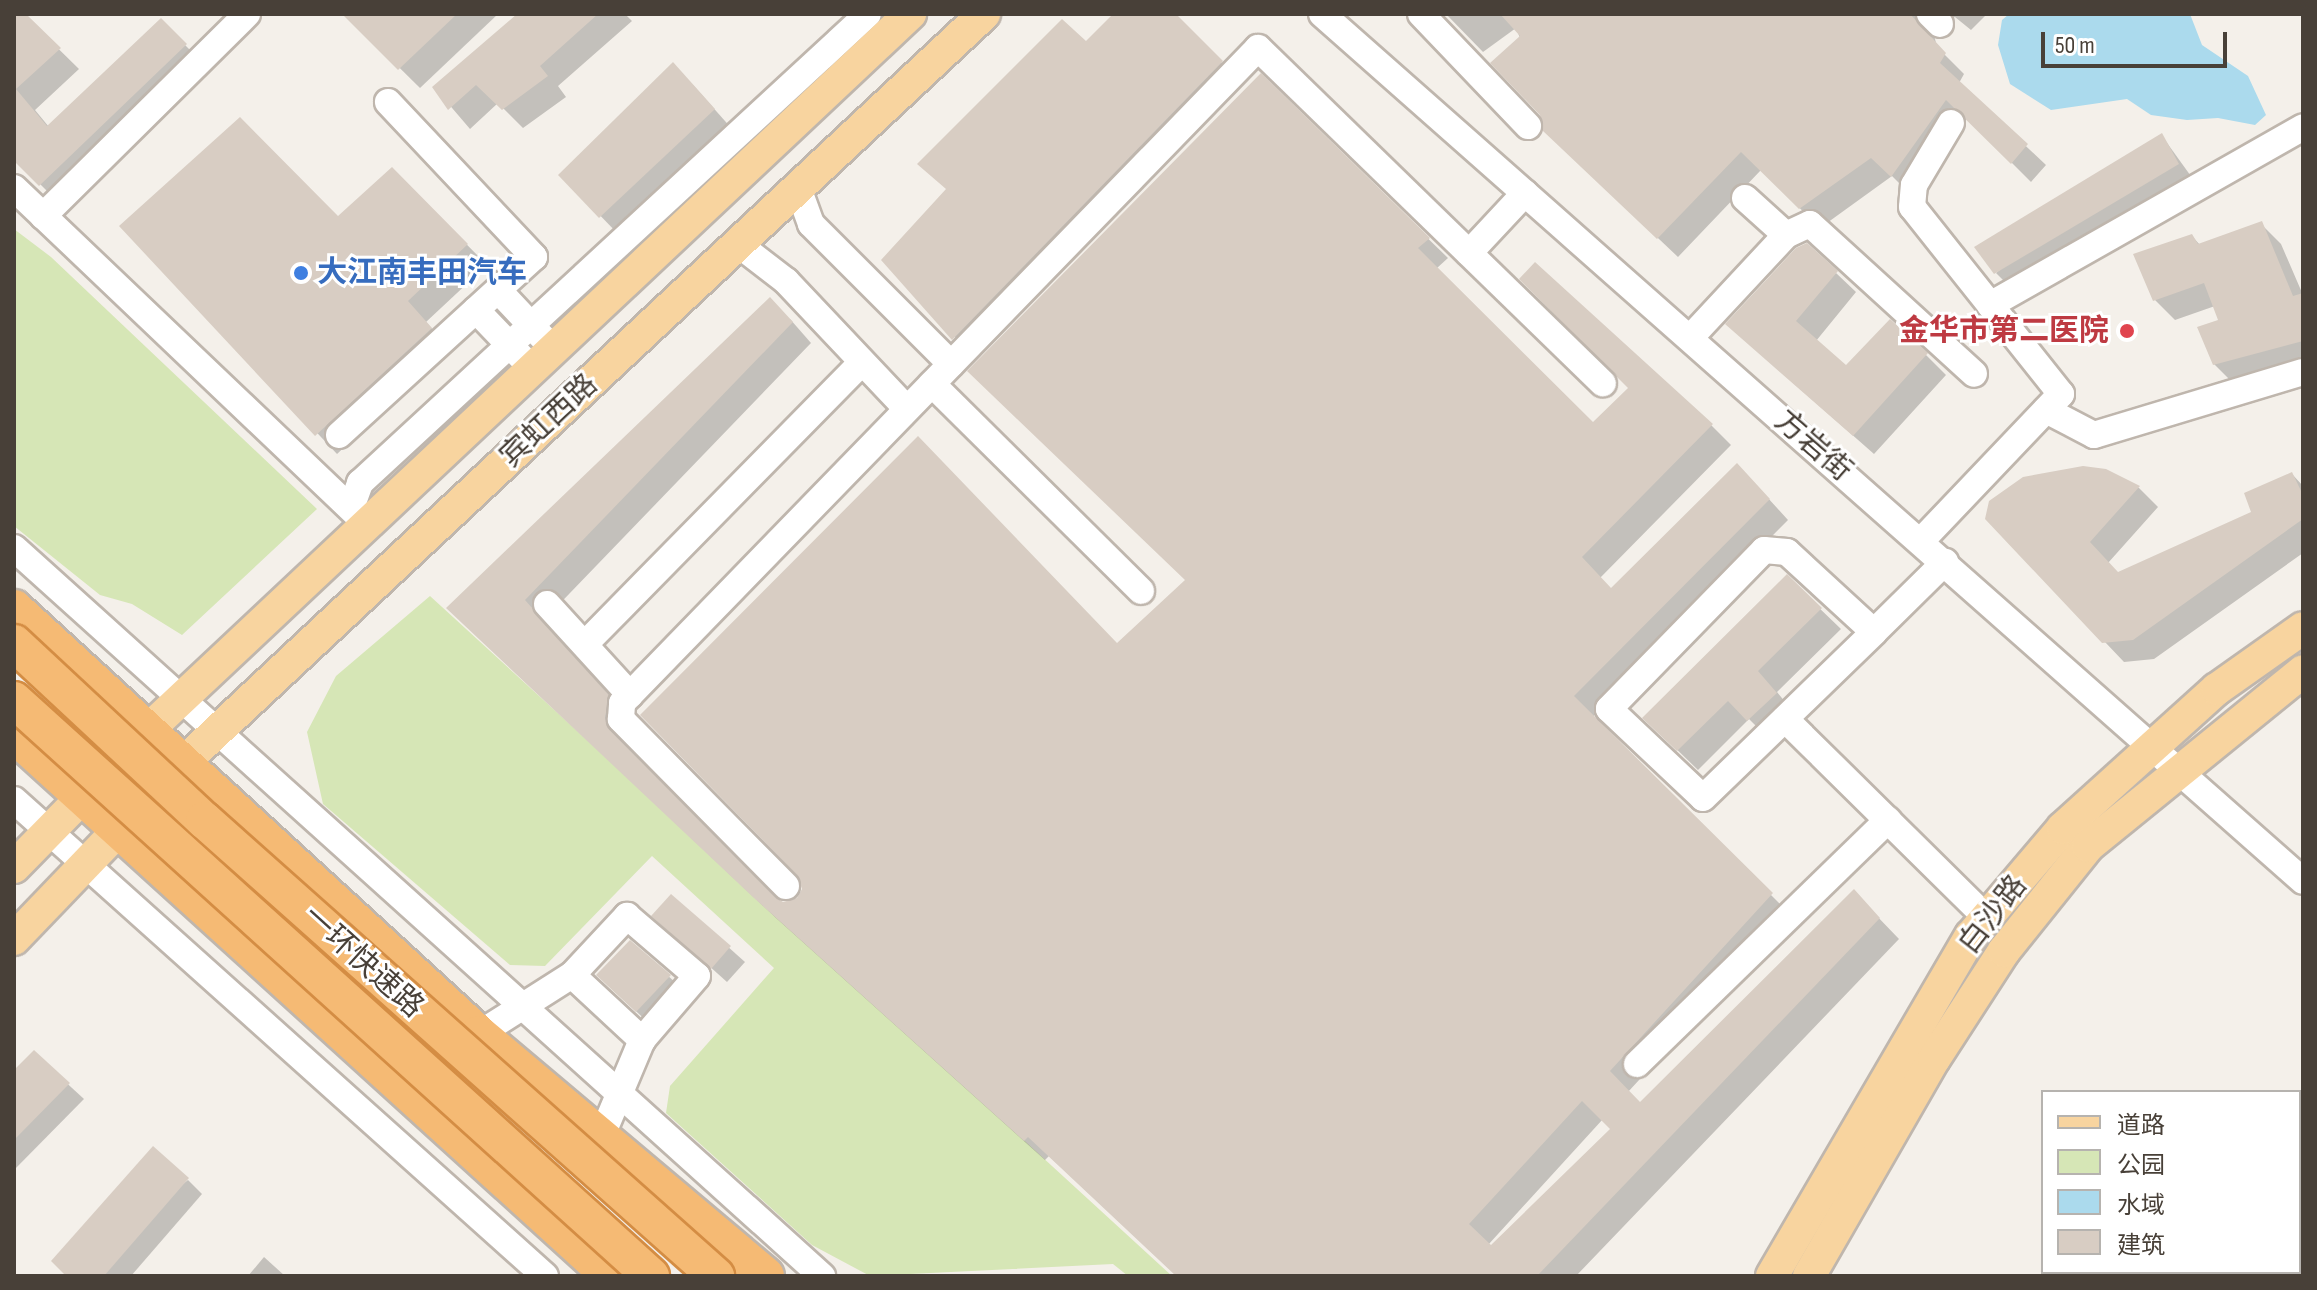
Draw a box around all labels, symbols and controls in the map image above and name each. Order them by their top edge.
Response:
scale bar [2045,16,2231,66]
text: 50 m [2055,31,2095,60]
place label: 大江南丰田汽车 [317,255,527,291]
marker: 大江南丰田汽车 [292,264,310,282]
place label: 金华市第二医院 [1899,313,2109,349]
marker: 金华市第二医院 [2116,320,2138,342]
street label: 宾虹西路 [493,367,605,475]
street label: 方岩街 [1767,403,1859,489]
street label: 白沙路 [1951,868,2035,962]
street label: 一环快速路 [295,898,431,1026]
legend [2041,1090,2301,1274]
text: 道路 [2117,1111,2165,1140]
text: 公园 [2117,1151,2165,1180]
text: 水域 [2117,1191,2165,1220]
text: 建筑 [2117,1231,2165,1260]

